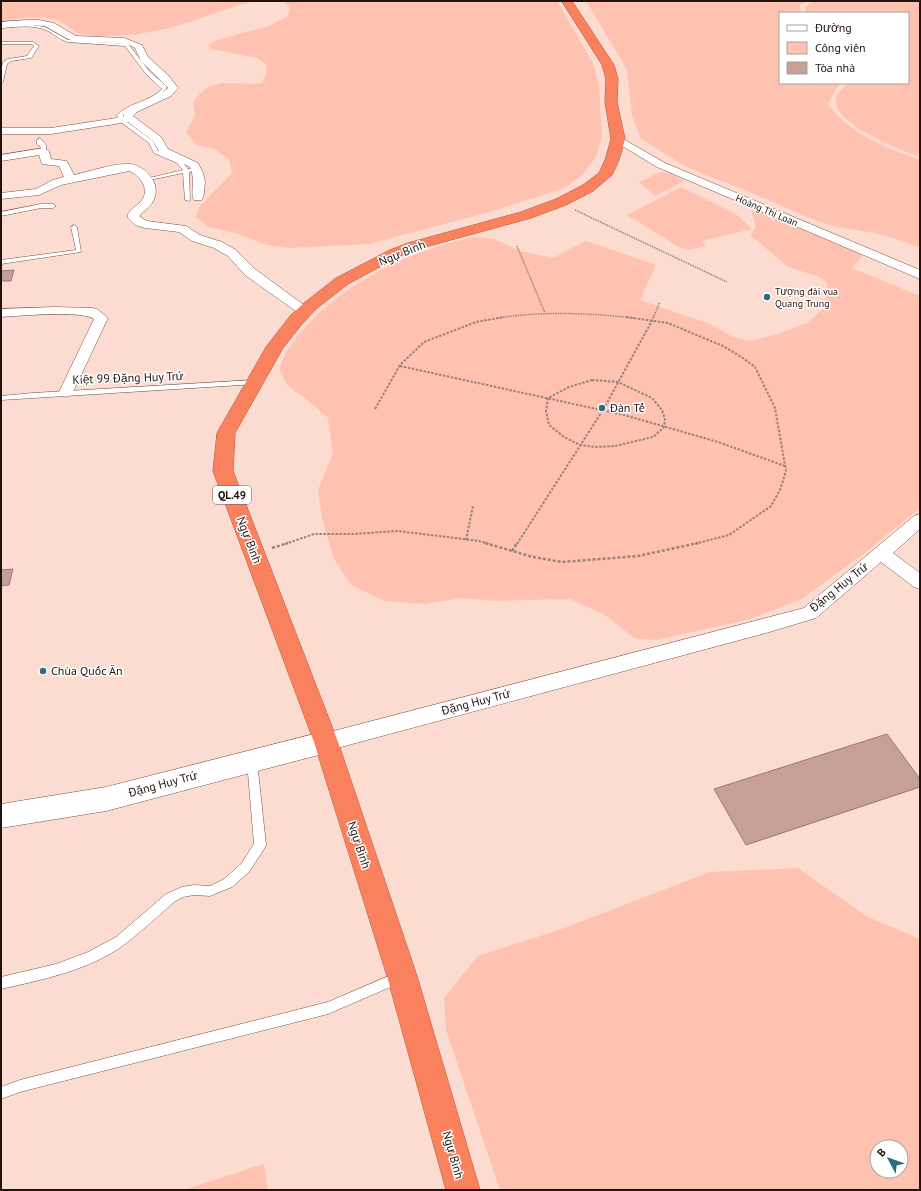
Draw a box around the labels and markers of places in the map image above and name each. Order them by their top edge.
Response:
place label: Tượng đài vua Quang Trung [775,285,838,310]
marker: Tượng đài vua Quang Trung [762,292,772,302]
place label: Đàn Tế [609,400,645,415]
marker: Đàn Tế [597,403,607,413]
place label: Chùa Quốc Ân [51,663,123,678]
marker: Chùa Quốc Ân [38,666,48,676]

